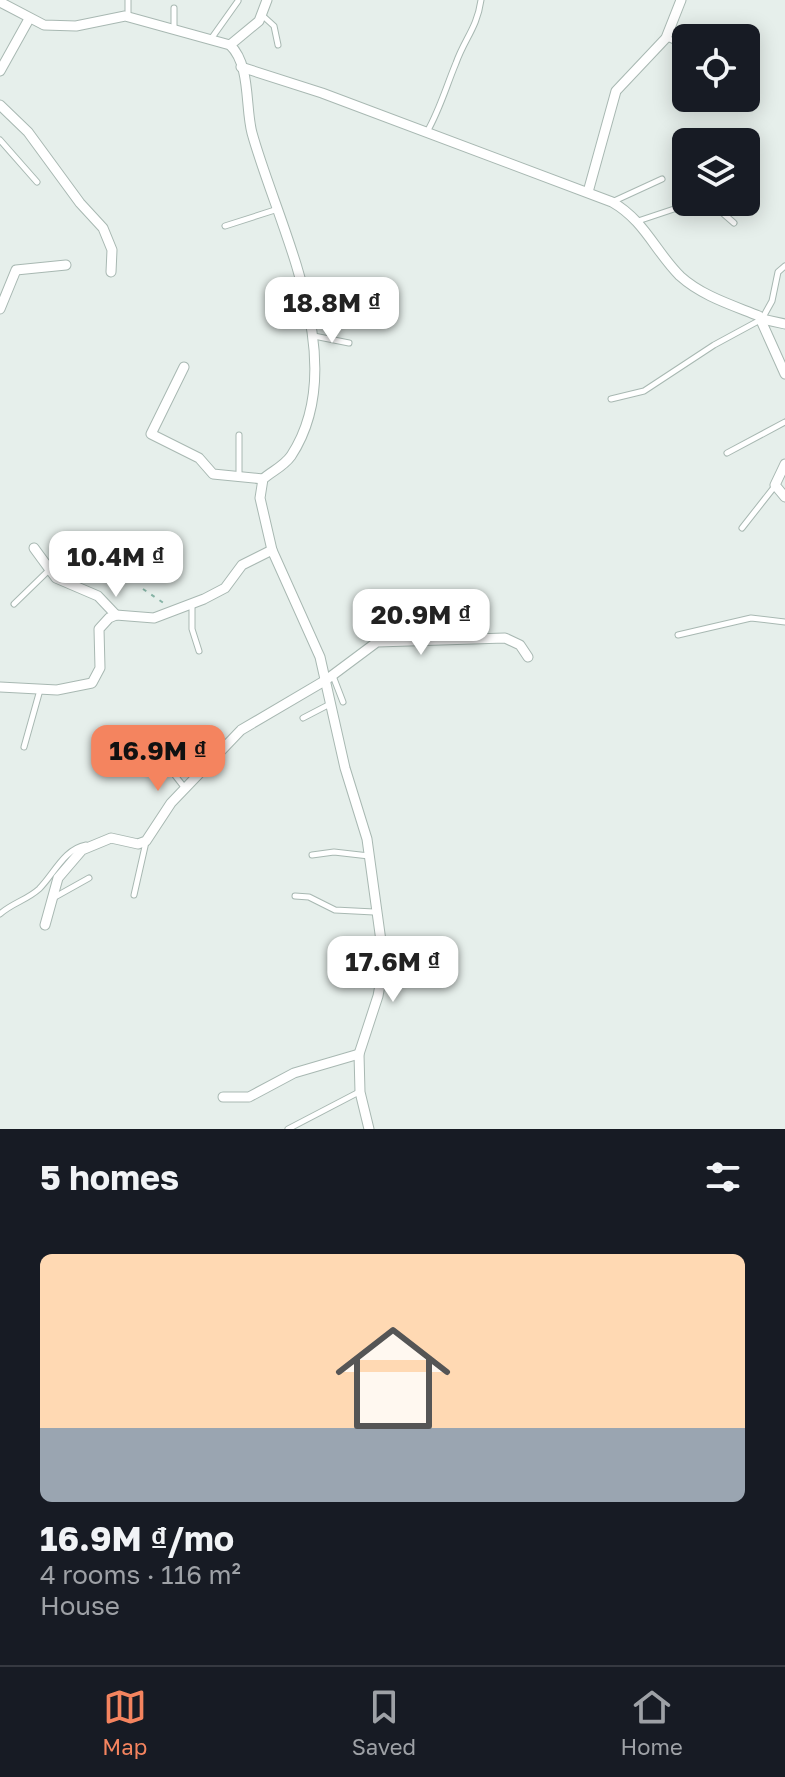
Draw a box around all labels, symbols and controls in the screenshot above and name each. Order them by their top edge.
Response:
map controls [672,24,760,216]
button: locate [672,24,760,112]
button: layers [672,128,760,216]
pin: 18.8M ₫ [258,277,406,345]
text: 18.8M ₫ [283,287,381,318]
pin: 10.4M ₫ [42,531,190,599]
text: 10.4M ₫ [67,541,165,572]
pin: 20.9M ₫ [347,589,495,657]
text: 20.9M ₫ [371,599,471,630]
pin: 16.9M ₫ [84,725,232,793]
text: 16.9M ₫ [109,735,207,766]
pin: 17.6M ₫ [319,936,467,1004]
text: 17.6M ₫ [345,946,441,977]
icon: filters [701,1155,745,1199]
text: 5 homes [40,1157,179,1197]
icon: home [321,1306,465,1450]
text: 16.9M ₫/mo [40,1518,234,1558]
text: 4 rooms · 116 m² [40,1559,241,1590]
text: House [40,1590,120,1621]
tab: Map [102,1685,147,1760]
tab: Saved [352,1685,416,1760]
tab: Home [621,1685,683,1760]

